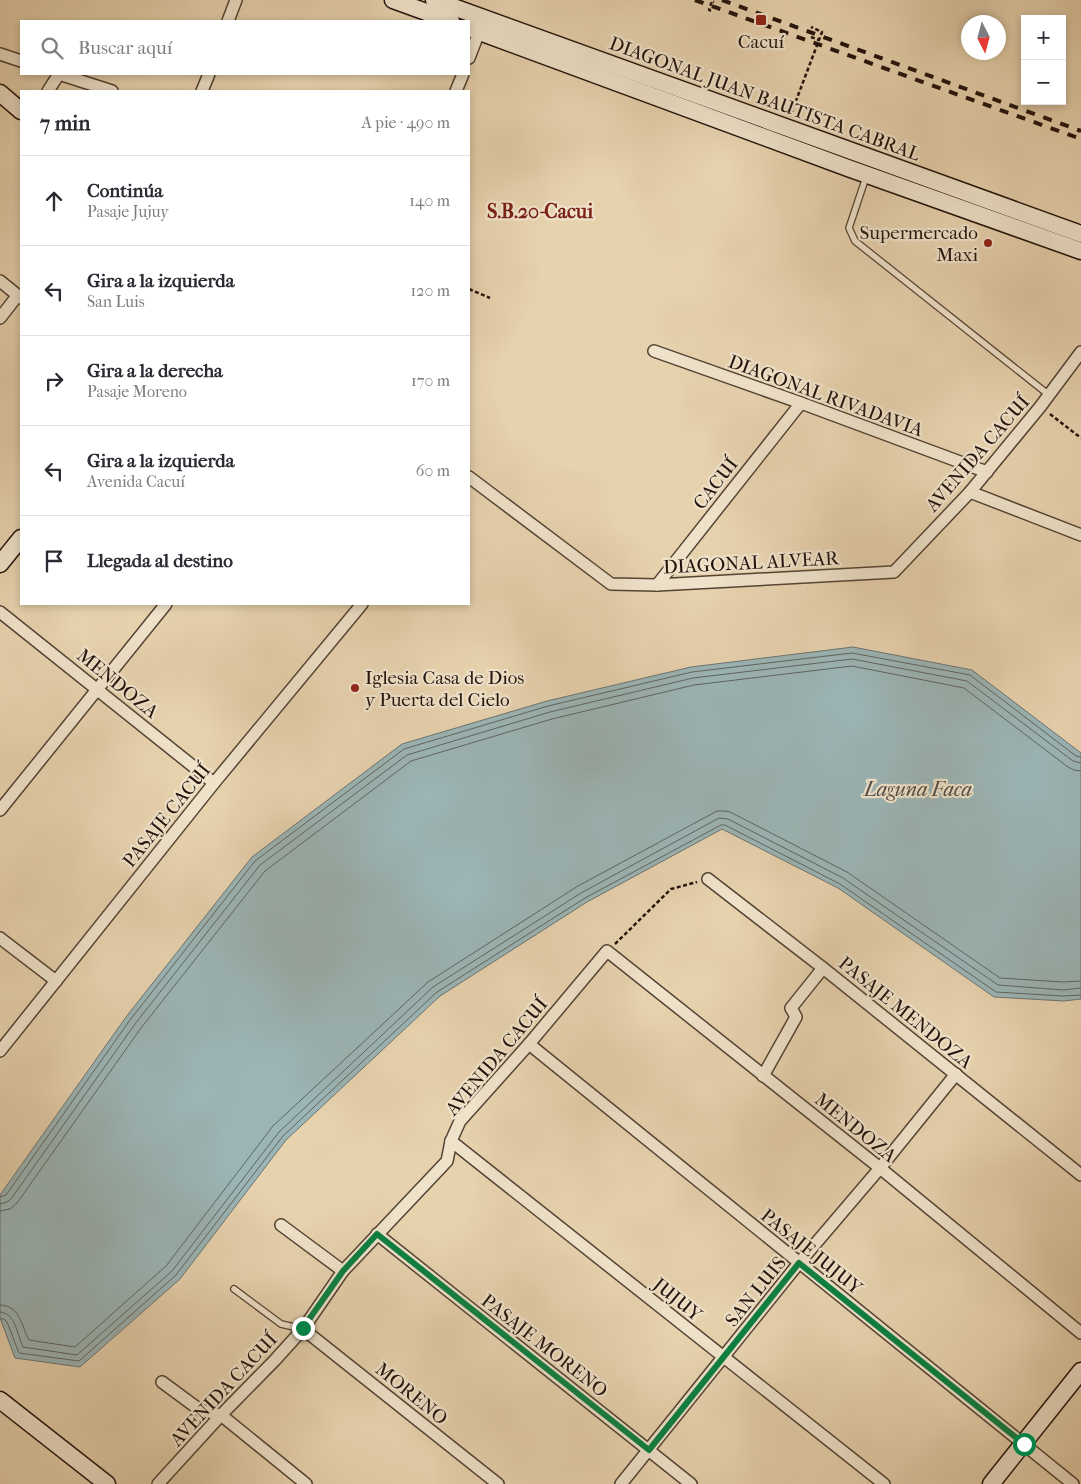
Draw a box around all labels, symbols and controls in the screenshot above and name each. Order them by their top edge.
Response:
marker: Cacuí [754,13,768,27]
north arrow [961,15,1006,60]
map controls [1021,15,1066,105]
button: + [1021,15,1066,60]
search box [20,20,470,75]
place label: Cacuí [738,31,785,53]
street label: DIAGONAL JUAN BAUTISTA CABRAL [606,32,923,166]
icon: search [38,34,66,62]
text: Buscar aquí [78,37,172,59]
button: − [1021,60,1066,105]
text: 7 min [40,111,91,135]
text: A pie · 490 m [362,113,450,132]
text: Continúa [87,180,163,202]
icon: ahead [40,187,68,215]
text: 140 m [409,191,450,210]
district label: S.B.20-Cacui [487,200,594,223]
text: Pasaje Jujuy [87,202,169,221]
place label: Supermercado Maxi [859,222,978,266]
marker: Supermercado Maxi [982,237,994,249]
text: Gira a la izquierda [87,270,234,292]
icon: left [40,277,68,305]
text: 120 m [411,281,450,300]
text: San Luis [87,292,145,311]
street label: DIAGONAL RIVADAVIA [725,350,927,442]
text: Gira a la derecha [87,360,223,382]
icon: right [40,367,68,395]
text: 170 m [411,371,450,390]
text: Pasaje Moreno [87,382,187,401]
street label: AVENIDA CACUÍ [921,391,1035,517]
text: Gira a la izquierda [87,450,234,472]
street label: CACUÍ [689,453,743,514]
icon: left [40,457,68,485]
text: 60 m [416,461,450,480]
text: Avenida Cacuí [87,472,185,491]
icon: arrive [40,547,68,575]
street label: DIAGONAL ALVEAR [663,547,841,579]
text: Llegada al destino [87,550,233,572]
street label: MENDOZA [72,644,163,724]
place label: Iglesia Casa de Dios y Puerta del Cielo [365,667,524,711]
marker: Iglesia Casa de Dios y Puerta del Cielo [349,682,361,694]
street label: PASAJE CACUÍ [118,759,216,872]
water label: Laguna Faca [862,778,972,801]
street label: PASAJE MENDOZA [834,952,977,1074]
street label: AVENIDA CACUÍ [440,993,553,1121]
street label: MENDOZA [810,1088,901,1168]
street label: PASAJE JUJUY [756,1204,867,1300]
street label: SAN LUIS [721,1252,791,1331]
street label: JUJUY [647,1272,707,1327]
street label: PASAJE MORENO [477,1290,612,1402]
route end [292,1317,315,1340]
street label: AVENIDA CACUÍ [165,1328,282,1452]
street label: MORENO [371,1358,452,1430]
route start [1013,1433,1036,1456]

